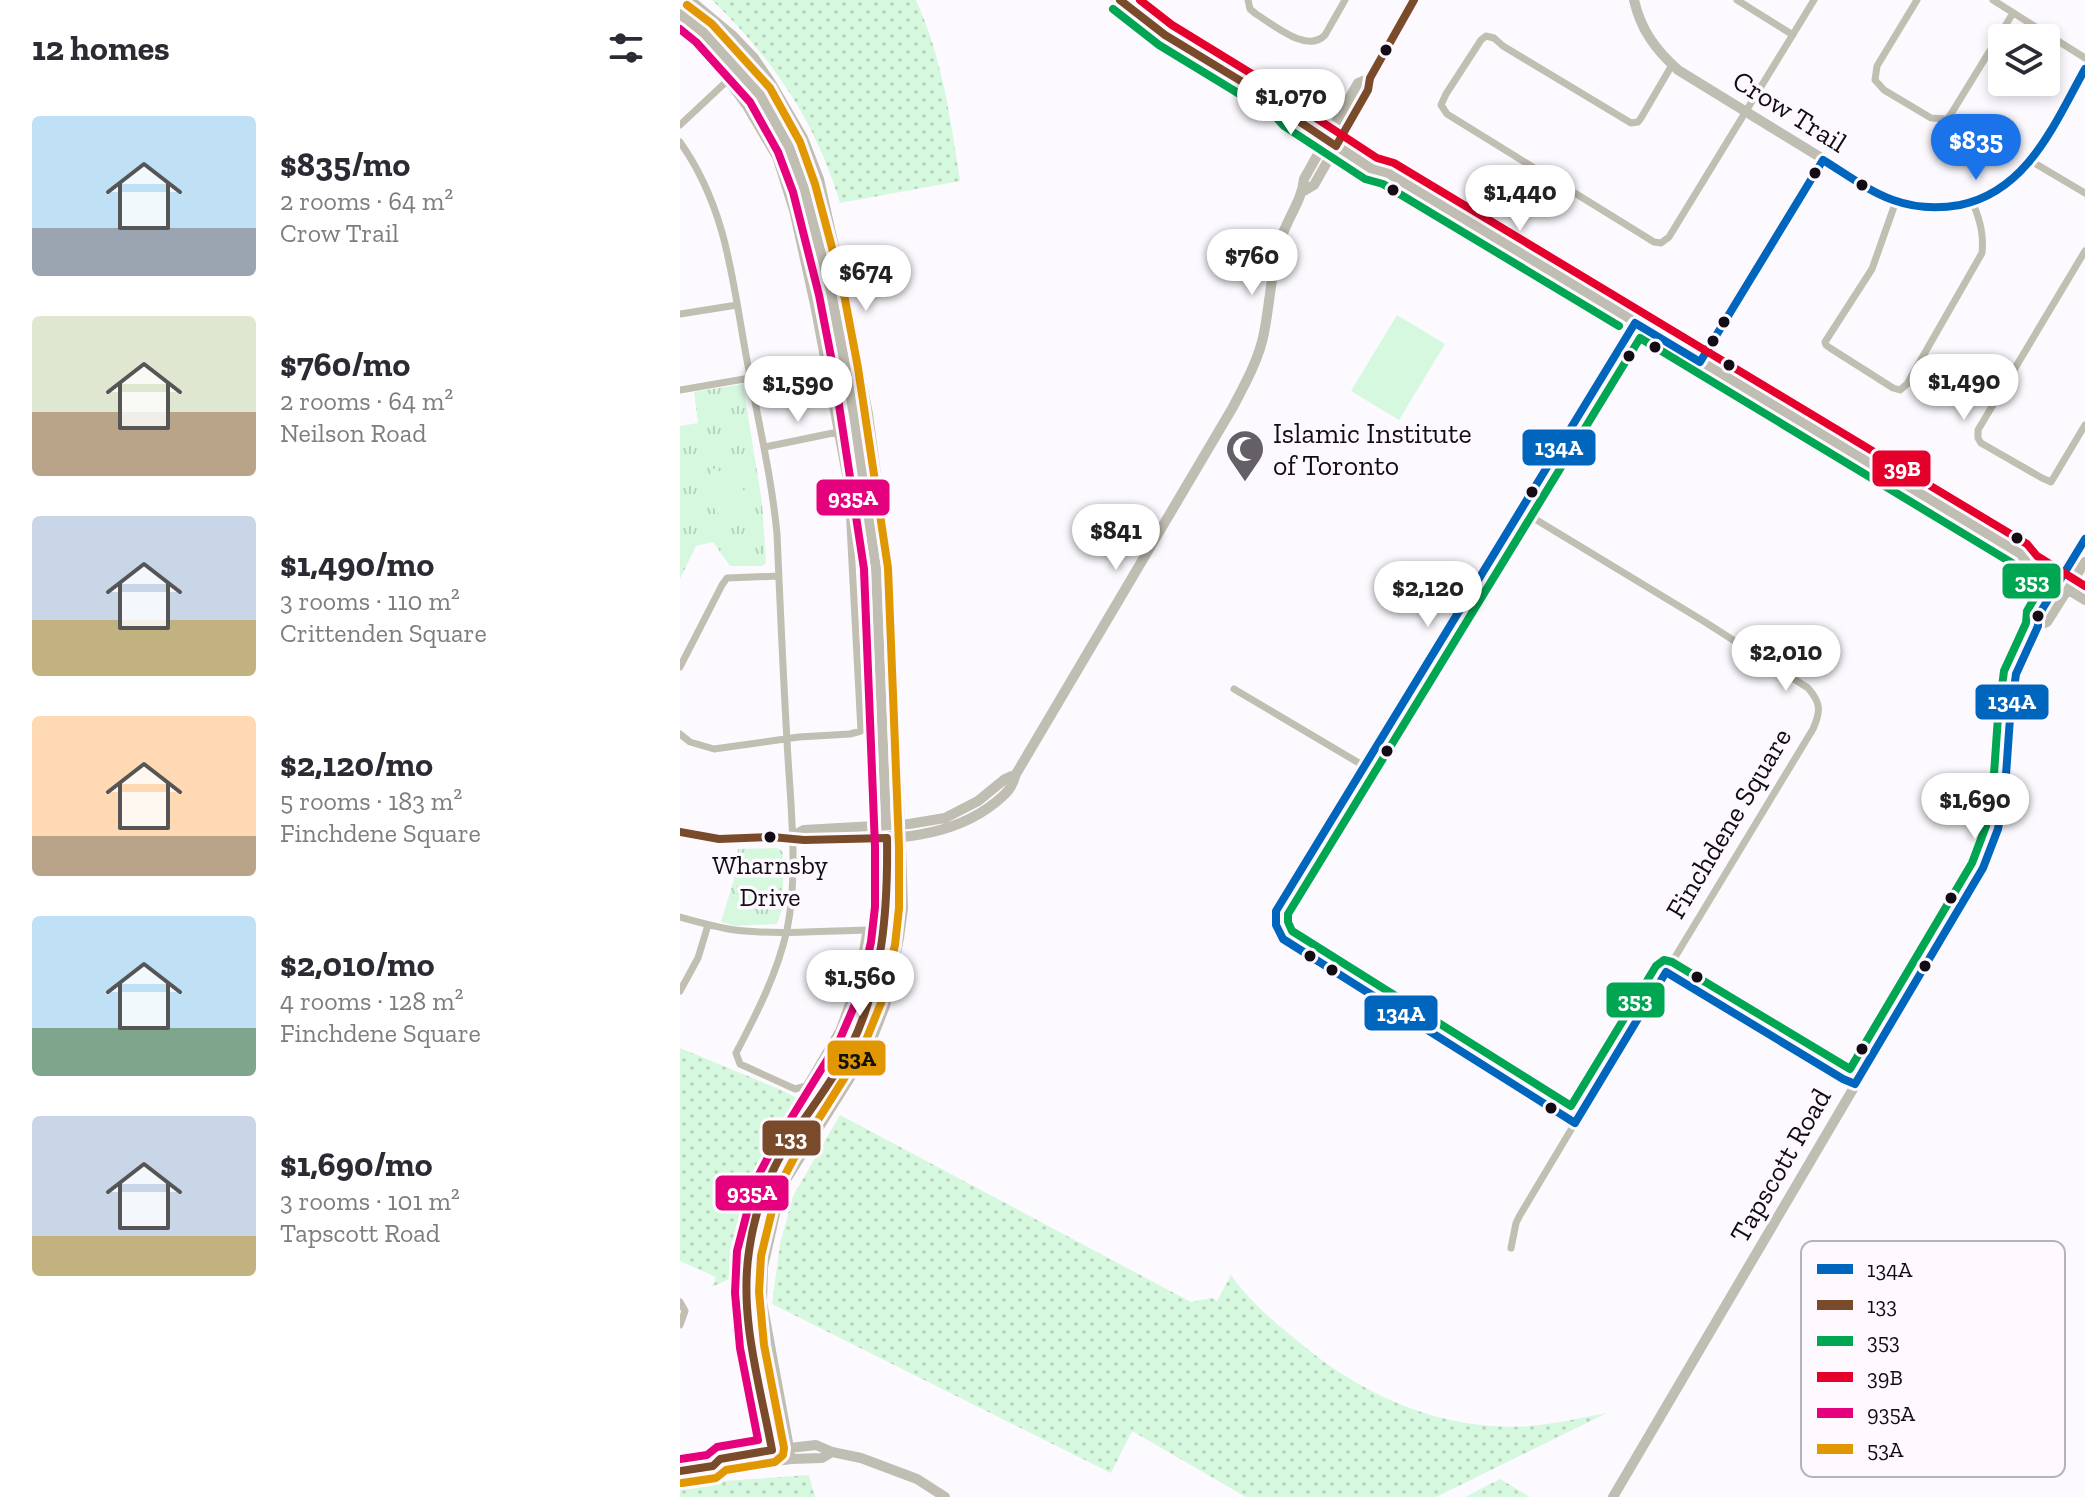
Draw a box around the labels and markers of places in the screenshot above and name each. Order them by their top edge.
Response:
unlabelled marker [1378,42,1394,58]
pin: $1,070 [1226,69,1356,137]
pin: $835 [1929,114,2023,182]
pin: $1,440 [1455,165,1585,233]
unlabelled marker [1807,165,1823,181]
unlabelled marker [1854,177,1870,193]
unlabelled marker [1385,182,1401,198]
pin: $760 [1205,229,1299,297]
pin: $674 [819,245,913,313]
unlabelled marker [1716,314,1732,330]
unlabelled marker [1705,333,1721,349]
unlabelled marker [1647,339,1663,355]
unlabelled marker [1621,348,1637,364]
pin: $1,490 [1899,354,2029,422]
pin: $1,590 [733,356,863,424]
unlabelled marker [1721,357,1737,373]
place label: Islamic Institute of Toronto [1273,417,1472,482]
mosque icon: Islamic Institute of Toronto [1224,428,1266,483]
unlabelled marker [1524,484,1540,500]
pin: $841 [1069,504,1163,572]
unlabelled marker [2009,530,2025,546]
pin: $2,120 [1363,561,1493,629]
unlabelled marker [2030,608,2046,624]
pin: $2,010 [1721,625,1851,693]
unlabelled marker [1379,743,1395,759]
pin: $1,690 [1910,773,2040,841]
marker: Wharnsby Drive [762,829,778,845]
place label: Wharnsby Drive [712,849,828,913]
unlabelled marker [1943,890,1959,906]
unlabelled marker [1302,948,1318,964]
pin: $1,560 [795,950,925,1018]
unlabelled marker [1917,958,1933,974]
unlabelled marker [1324,962,1340,978]
unlabelled marker [1689,969,1705,985]
unlabelled marker [1854,1041,1870,1057]
unlabelled marker [1543,1100,1559,1116]

